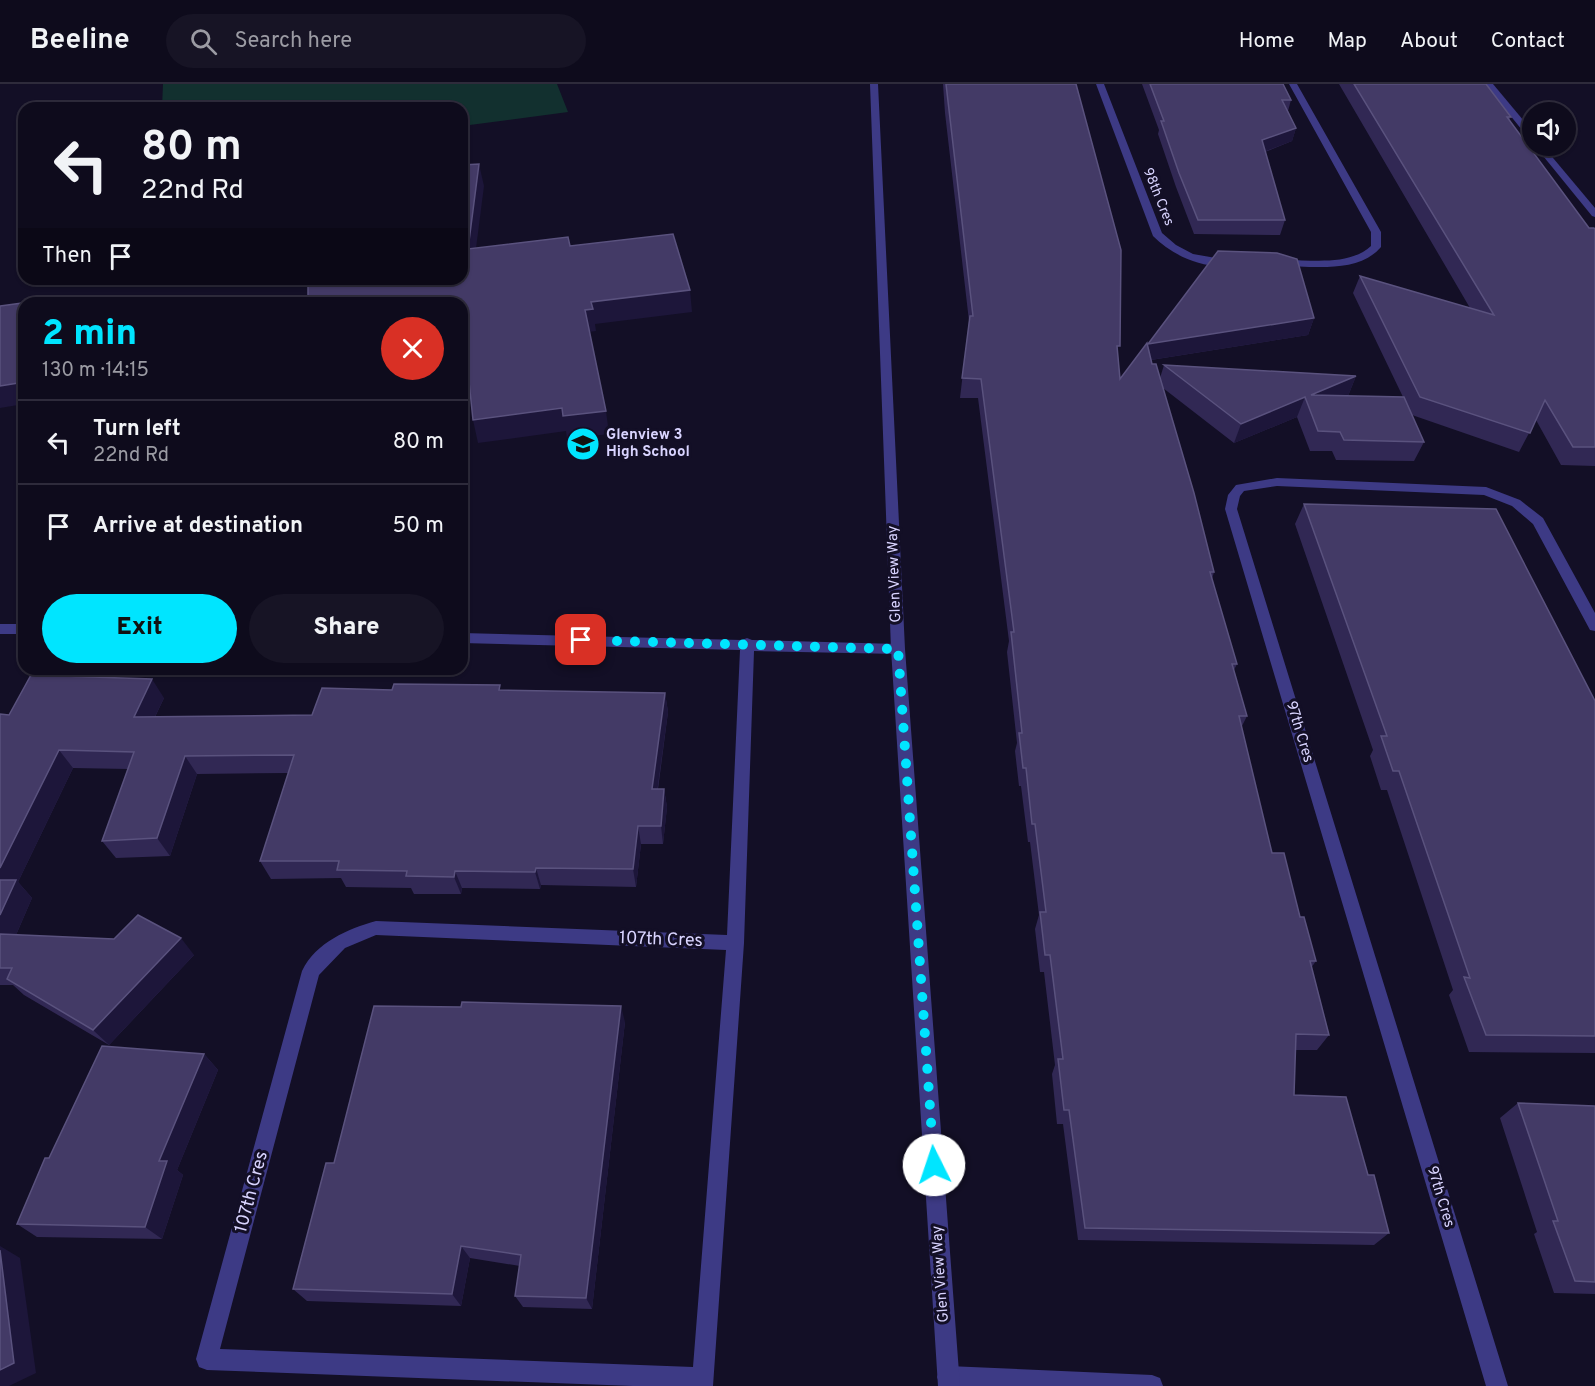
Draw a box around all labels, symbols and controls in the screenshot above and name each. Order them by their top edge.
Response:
search box [166,14,586,68]
text: Beeline [30,23,130,59]
icon: search [187,25,220,58]
text: Search here [235,28,352,55]
text: Home [1239,28,1295,55]
text: Map [1328,28,1367,55]
text: About [1400,28,1458,55]
text: Contact [1491,28,1565,55]
map controls [1522,102,1576,156]
button: sound [1522,102,1576,156]
text: 80 m [141,122,242,175]
icon: left [42,126,120,204]
street label: 98th Cres [1139,166,1177,228]
text: 22nd Rd [141,174,244,208]
icon: arrive [104,240,137,273]
text: Then [42,243,92,270]
text: 2 min [42,312,137,358]
button: close [381,317,444,380]
text: 130 m · 14:15 [42,358,149,384]
text: Turn left [93,416,181,443]
icon: left [42,426,75,459]
school or university icon: Glenview 3 High School [565,426,601,462]
place label: Glenview 3 High School [606,426,690,462]
text: 80 m [393,429,444,456]
text: 22nd Rd [93,443,169,469]
icon: arrive [42,510,75,543]
text: Arrive at destination [93,513,303,540]
text: 50 m [392,513,444,540]
street label: Glen View Way [884,525,906,623]
button: Exit [42,594,237,663]
button: Share [249,594,444,663]
pin [555,614,606,665]
icon: arrive [564,623,597,656]
street label: 97th Cres [1281,699,1317,765]
street label: 107th Cres [619,927,703,953]
position arrow [902,1133,966,1197]
street label: 107th Cres [230,1149,274,1235]
street label: 97th Cres [1422,1164,1458,1230]
street label: Glen View Way [928,1225,954,1323]

